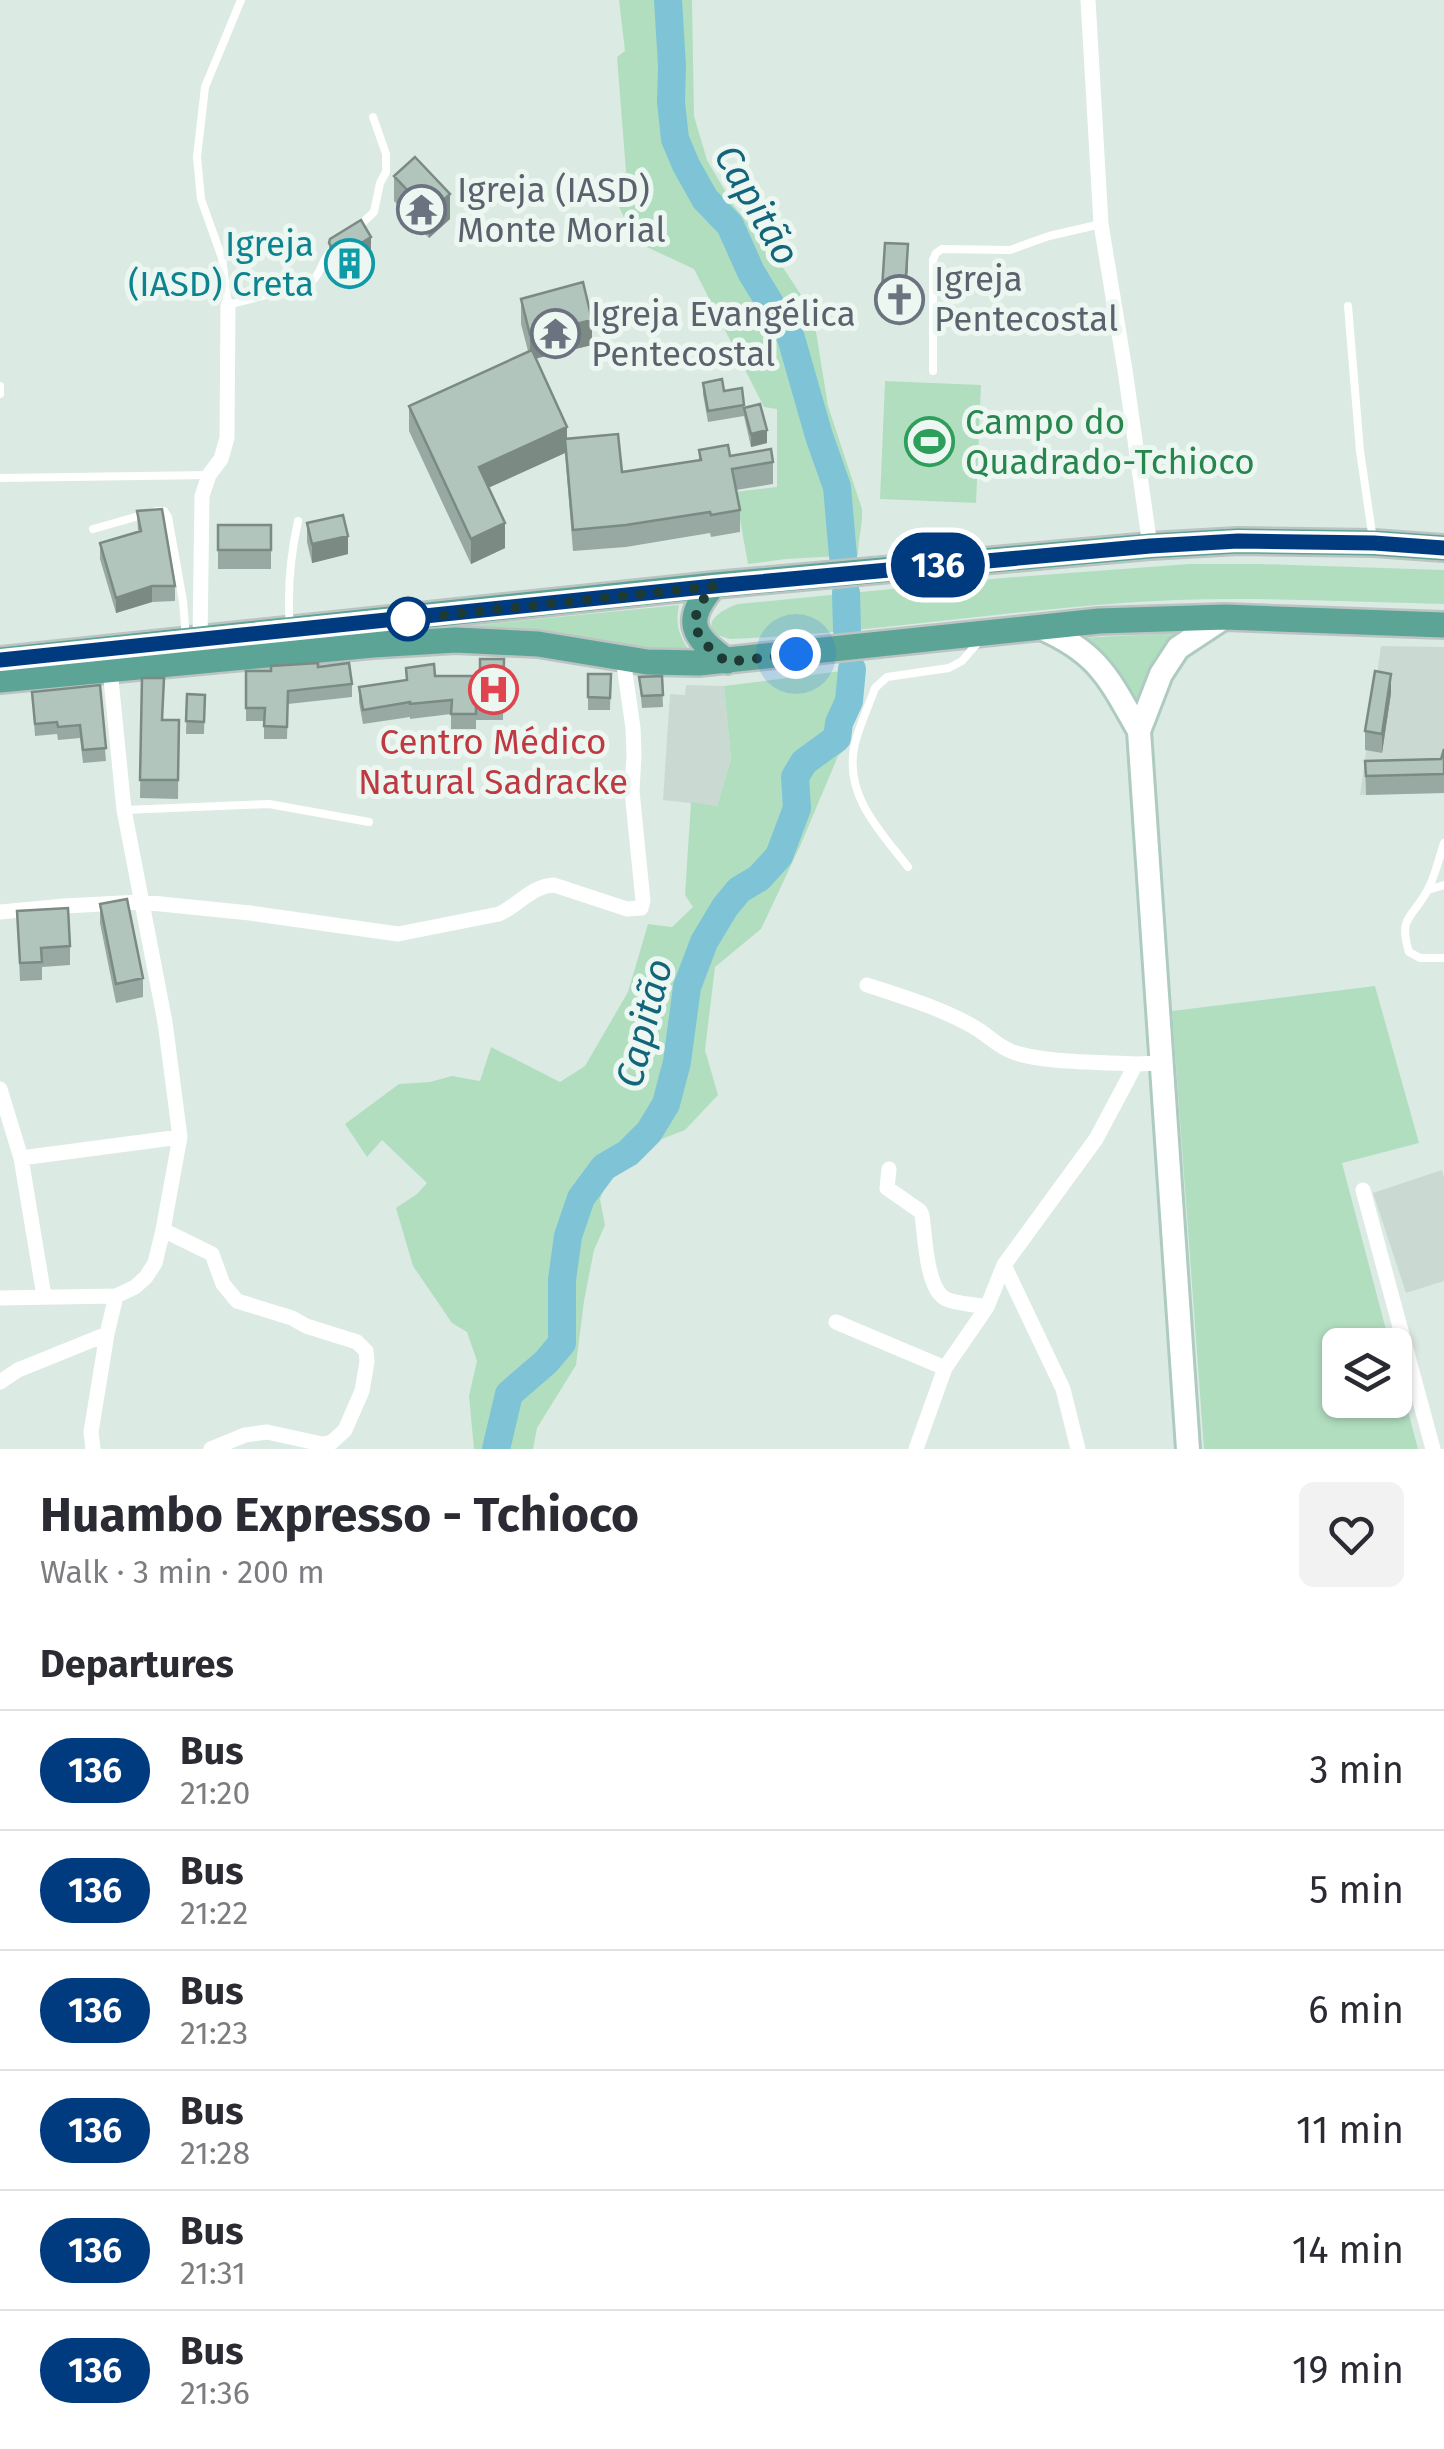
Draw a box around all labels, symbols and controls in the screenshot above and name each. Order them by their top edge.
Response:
water label: Capitão [704,137,810,273]
place label: Igreja (IASD) Monte Morial [457,169,666,251]
temple icon: Igreja (IASD) Monte Morial [396,184,448,236]
place label: Igreja (IASD) Creta [128,223,314,305]
building icon: Igreja (IASD) Creta [323,238,375,290]
place label: Igreja Pentecostal [934,258,1118,340]
church icon: Igreja Pentecostal [873,273,925,325]
place label: Igreja Evangélica Pentecostal [591,293,856,375]
temple icon: Igreja Evangélica Pentecostal [530,308,582,360]
place label: Campo do Quadrado-Tchioco [965,401,1255,483]
sports icon: Campo do Quadrado-Tchioco [904,416,956,468]
line badge: 136 [880,532,996,598]
text: 136 [911,544,965,586]
unlabelled marker [387,598,429,640]
your location [771,629,821,679]
hospital icon: Centro Médico Natural Sadracke [467,664,519,716]
place label: Centro Médico Natural Sadracke [358,721,628,803]
water label: Capitão [606,954,682,1092]
map controls [1322,1328,1412,1418]
button: layers [1322,1328,1412,1418]
button: heart [1299,1482,1404,1587]
text: Huambo Expresso - Tchioco [40,1486,639,1544]
text: Walk · 3 min · 200 m [40,1553,325,1591]
text: Departures [40,1641,234,1687]
text: Bus [180,1728,244,1774]
text: 3 min [1309,1747,1404,1793]
text: 136 [68,1749,122,1791]
text: 21:20 [180,1774,250,1812]
text: Bus [180,1848,244,1894]
text: 5 min [1309,1867,1404,1913]
text: 136 [68,1869,122,1911]
text: 21:22 [180,1894,248,1932]
text: Bus [180,1968,244,2014]
text: 6 min [1308,1987,1404,2033]
text: 136 [68,1989,122,2031]
text: 21:23 [180,2014,248,2052]
text: Bus [180,2088,244,2134]
text: 11 min [1296,2107,1404,2153]
text: 136 [68,2109,122,2151]
text: 21:28 [180,2134,250,2172]
text: Bus [180,2208,244,2254]
text: 14 min [1292,2227,1404,2273]
text: 136 [68,2229,122,2271]
text: 21:31 [180,2254,246,2292]
text: Bus [180,2328,244,2374]
text: 19 min [1292,2347,1404,2393]
text: 136 [68,2349,122,2391]
text: 21:36 [180,2374,250,2412]

